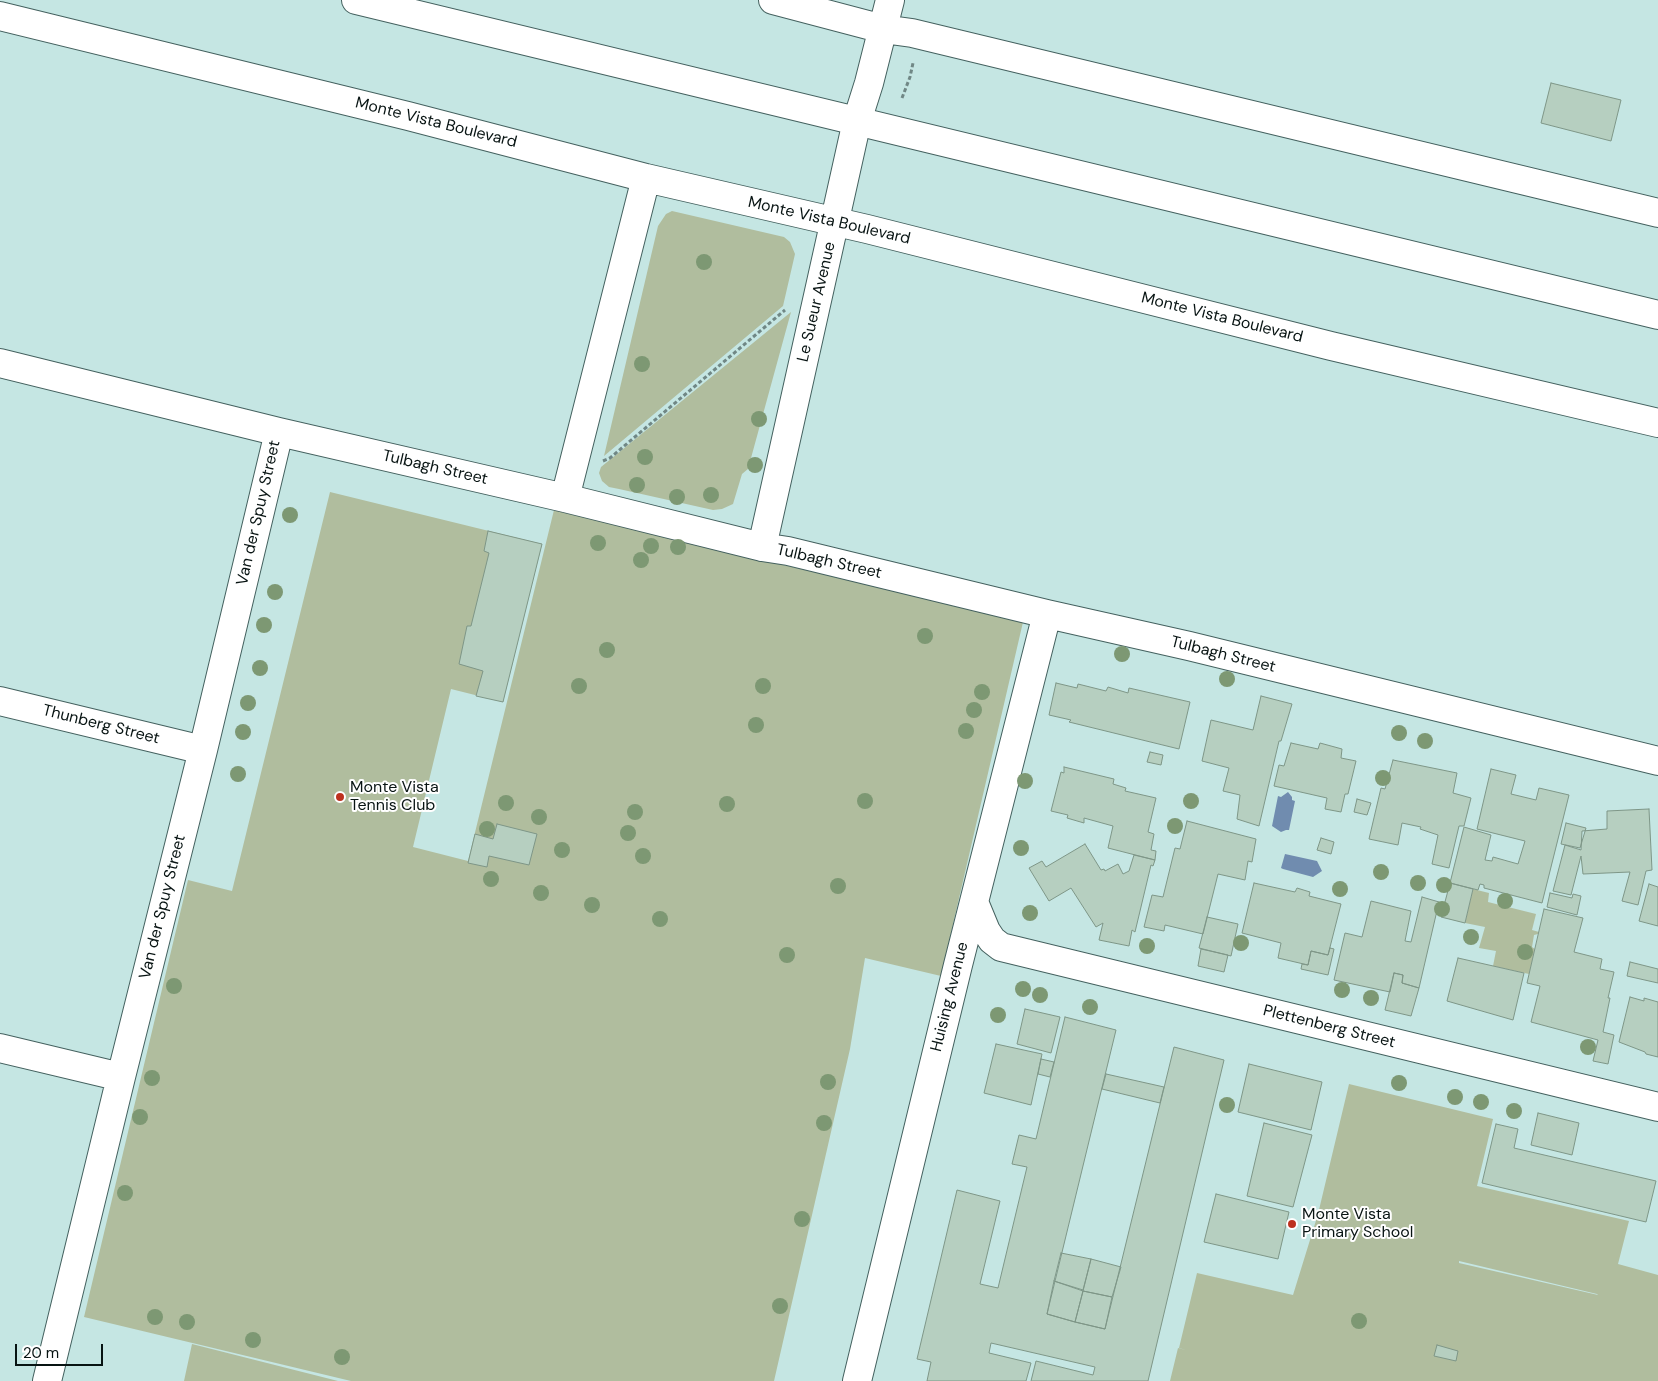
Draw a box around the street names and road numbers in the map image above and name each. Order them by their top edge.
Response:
street label: Monte Vista Boulevard [353,94,519,152]
street label: Monte Vista Boulevard [746,193,912,249]
street label: Le Sueur Avenue [794,240,840,364]
street label: Monte Vista Boulevard [1139,289,1305,347]
street label: Van der Spuy Street [233,439,285,587]
street label: Tulbagh Street [381,447,489,489]
street label: Tulbagh Street [775,541,883,583]
street label: Tulbagh Street [1169,633,1277,677]
street label: Thunberg Street [41,701,161,749]
street label: Van der Spuy Street [136,833,190,981]
street label: Huising Avenue [927,940,973,1054]
street label: Plettenberg Street [1261,1001,1397,1053]

